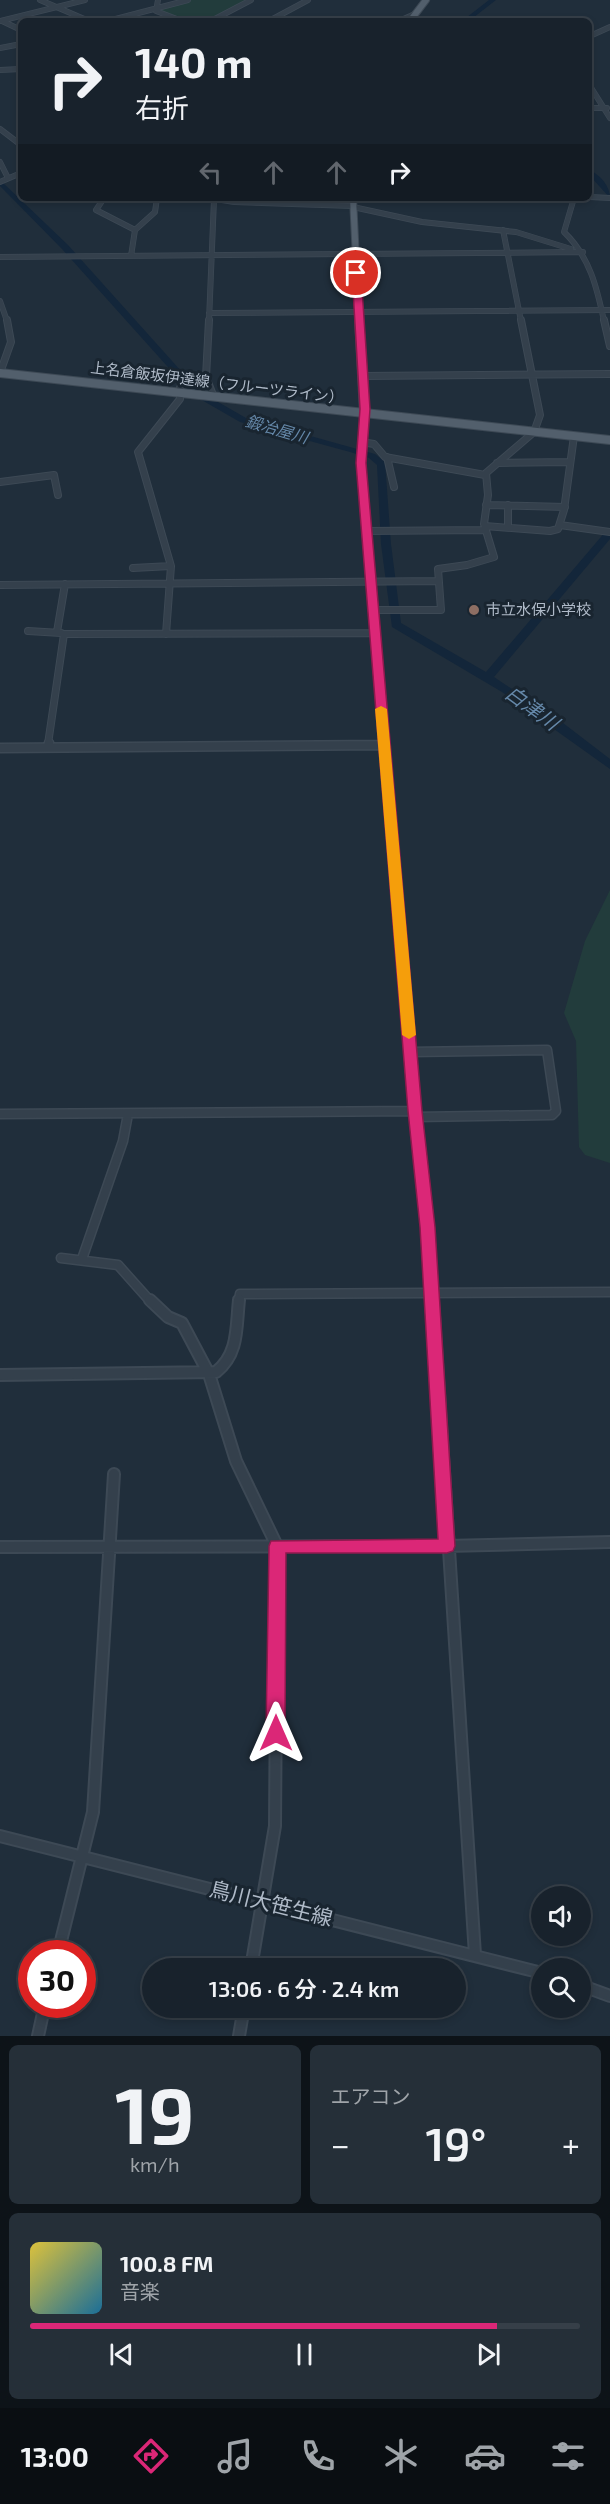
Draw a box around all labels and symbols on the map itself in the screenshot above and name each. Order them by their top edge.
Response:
pin [330,247,381,298]
street label: 上名倉飯坂伊達線（フルーツライン） [90,358,345,406]
water label: 鍛冶屋川 [244,411,312,447]
place label: 市立水保小学校 [486,600,591,618]
marker: 市立水保小学校 [467,603,481,617]
water label: 白津川 [501,680,566,736]
position arrow [244,1701,308,1765]
street label: 鳥川大笹生線 [207,1875,336,1930]
speed limit sign: 30 [18,1940,96,2018]

